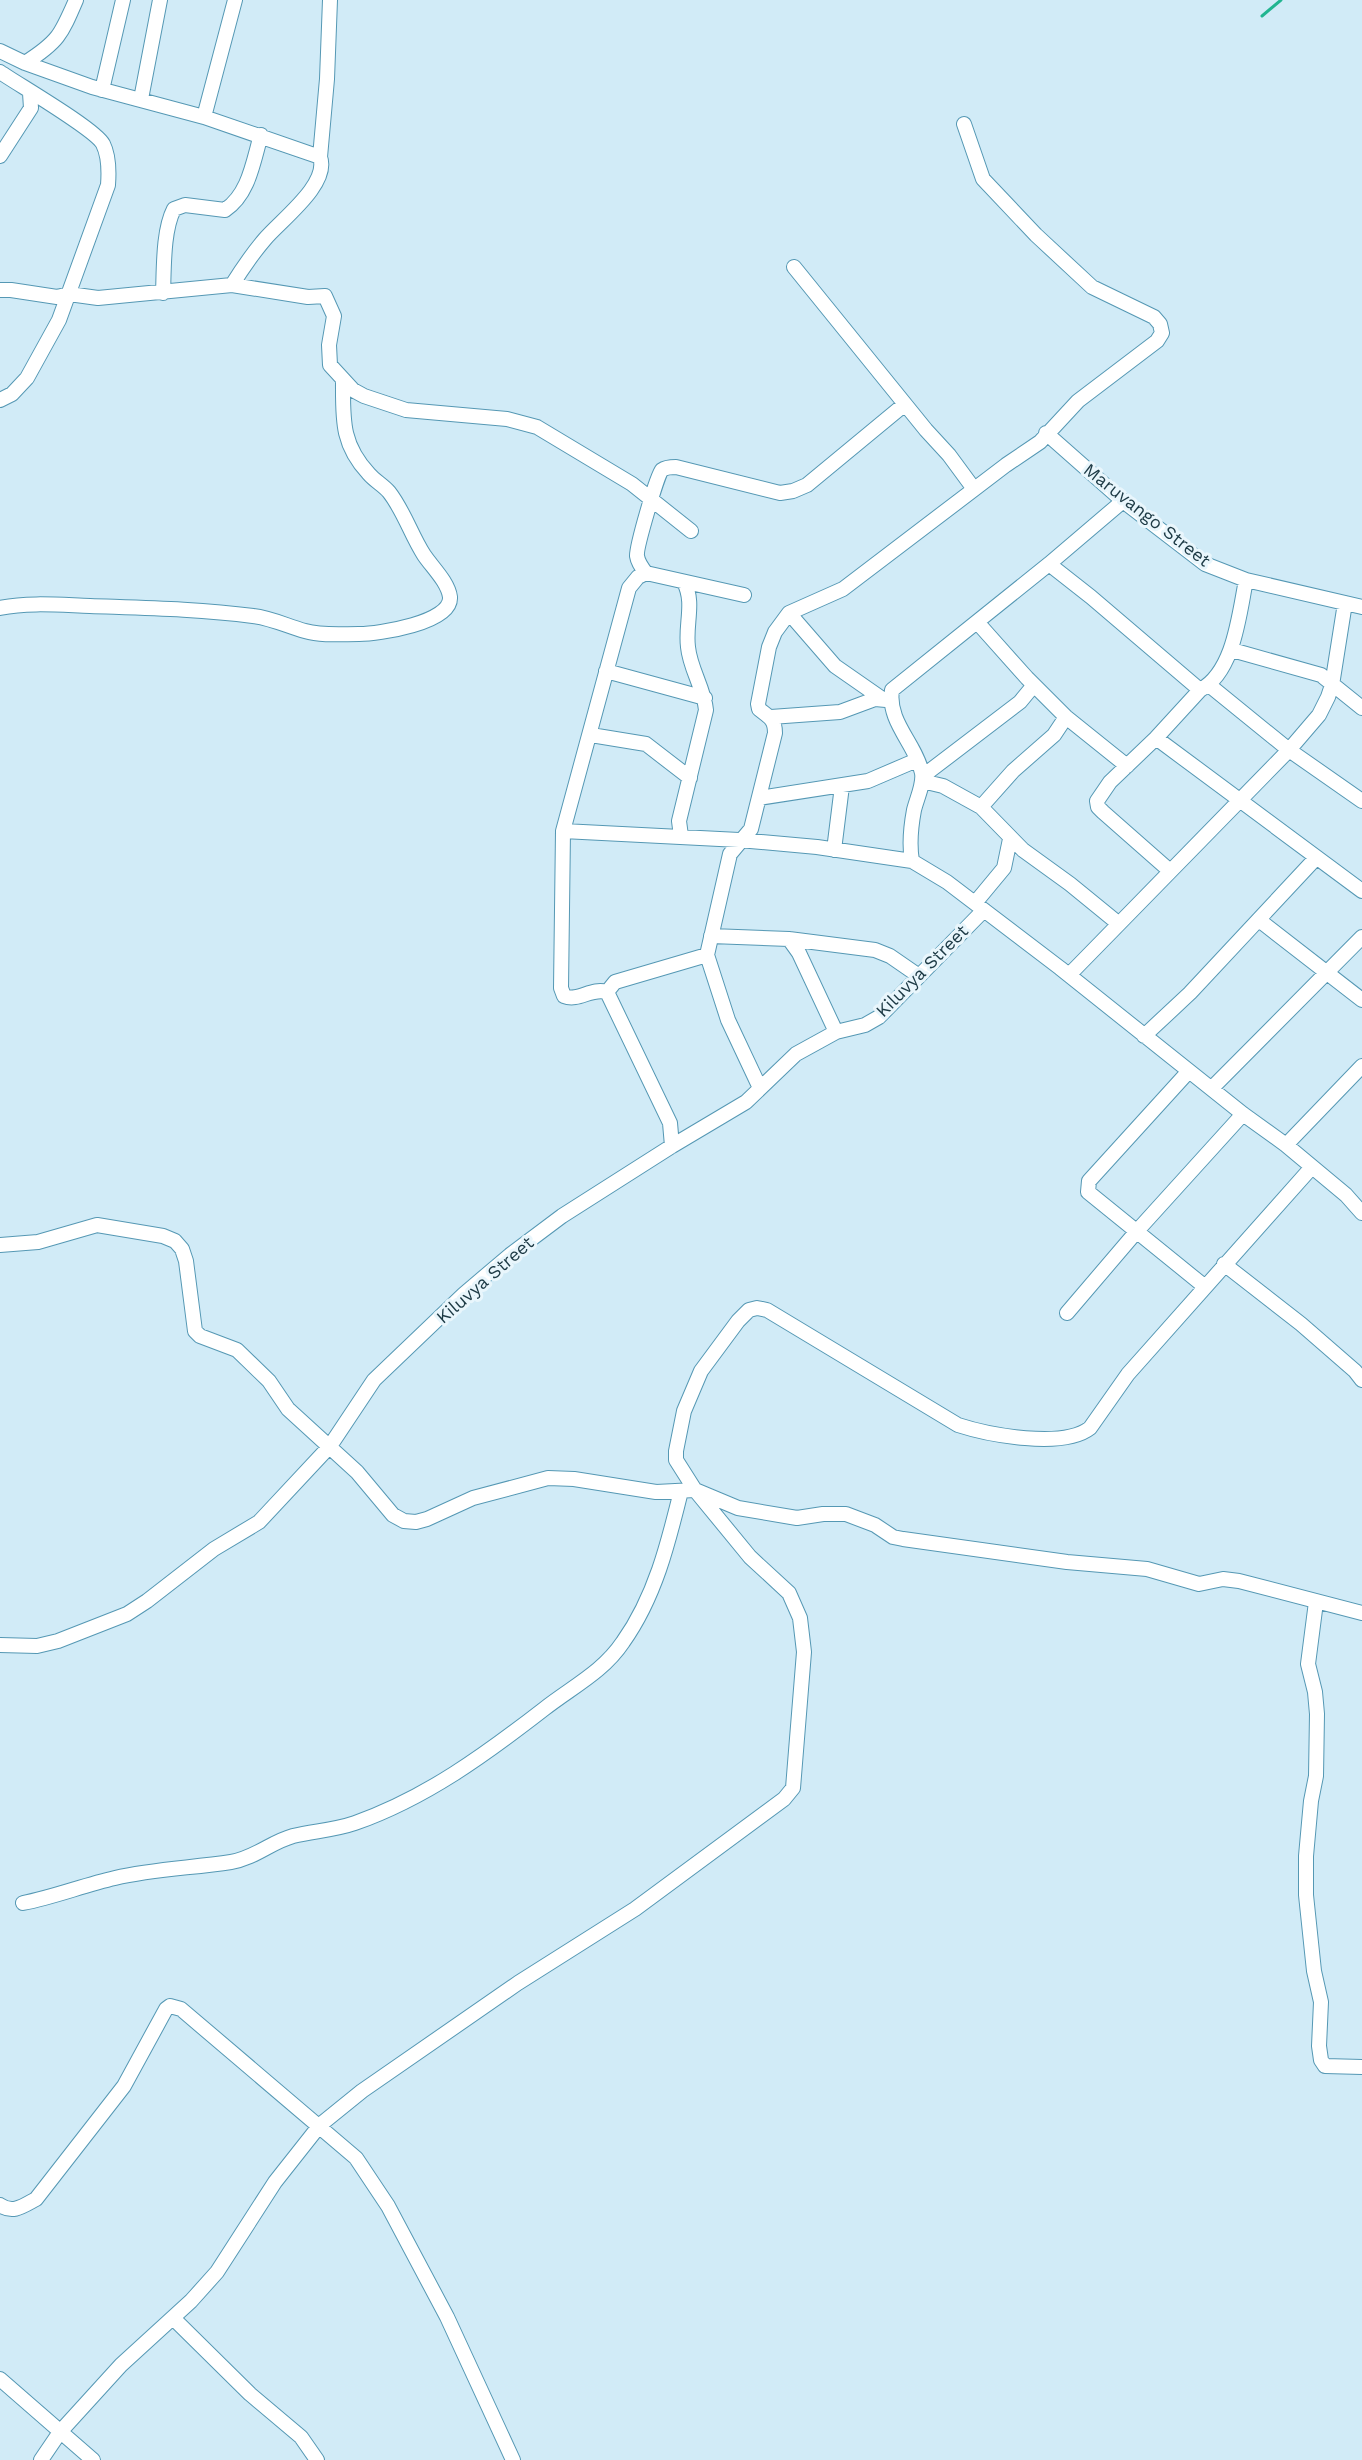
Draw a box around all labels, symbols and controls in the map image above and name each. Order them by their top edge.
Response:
street label: Maruvango Street [1080,459,1215,571]
street label: Kiluvya Street [871,920,972,1021]
street label: Kiluvya Street [432,1231,538,1327]

